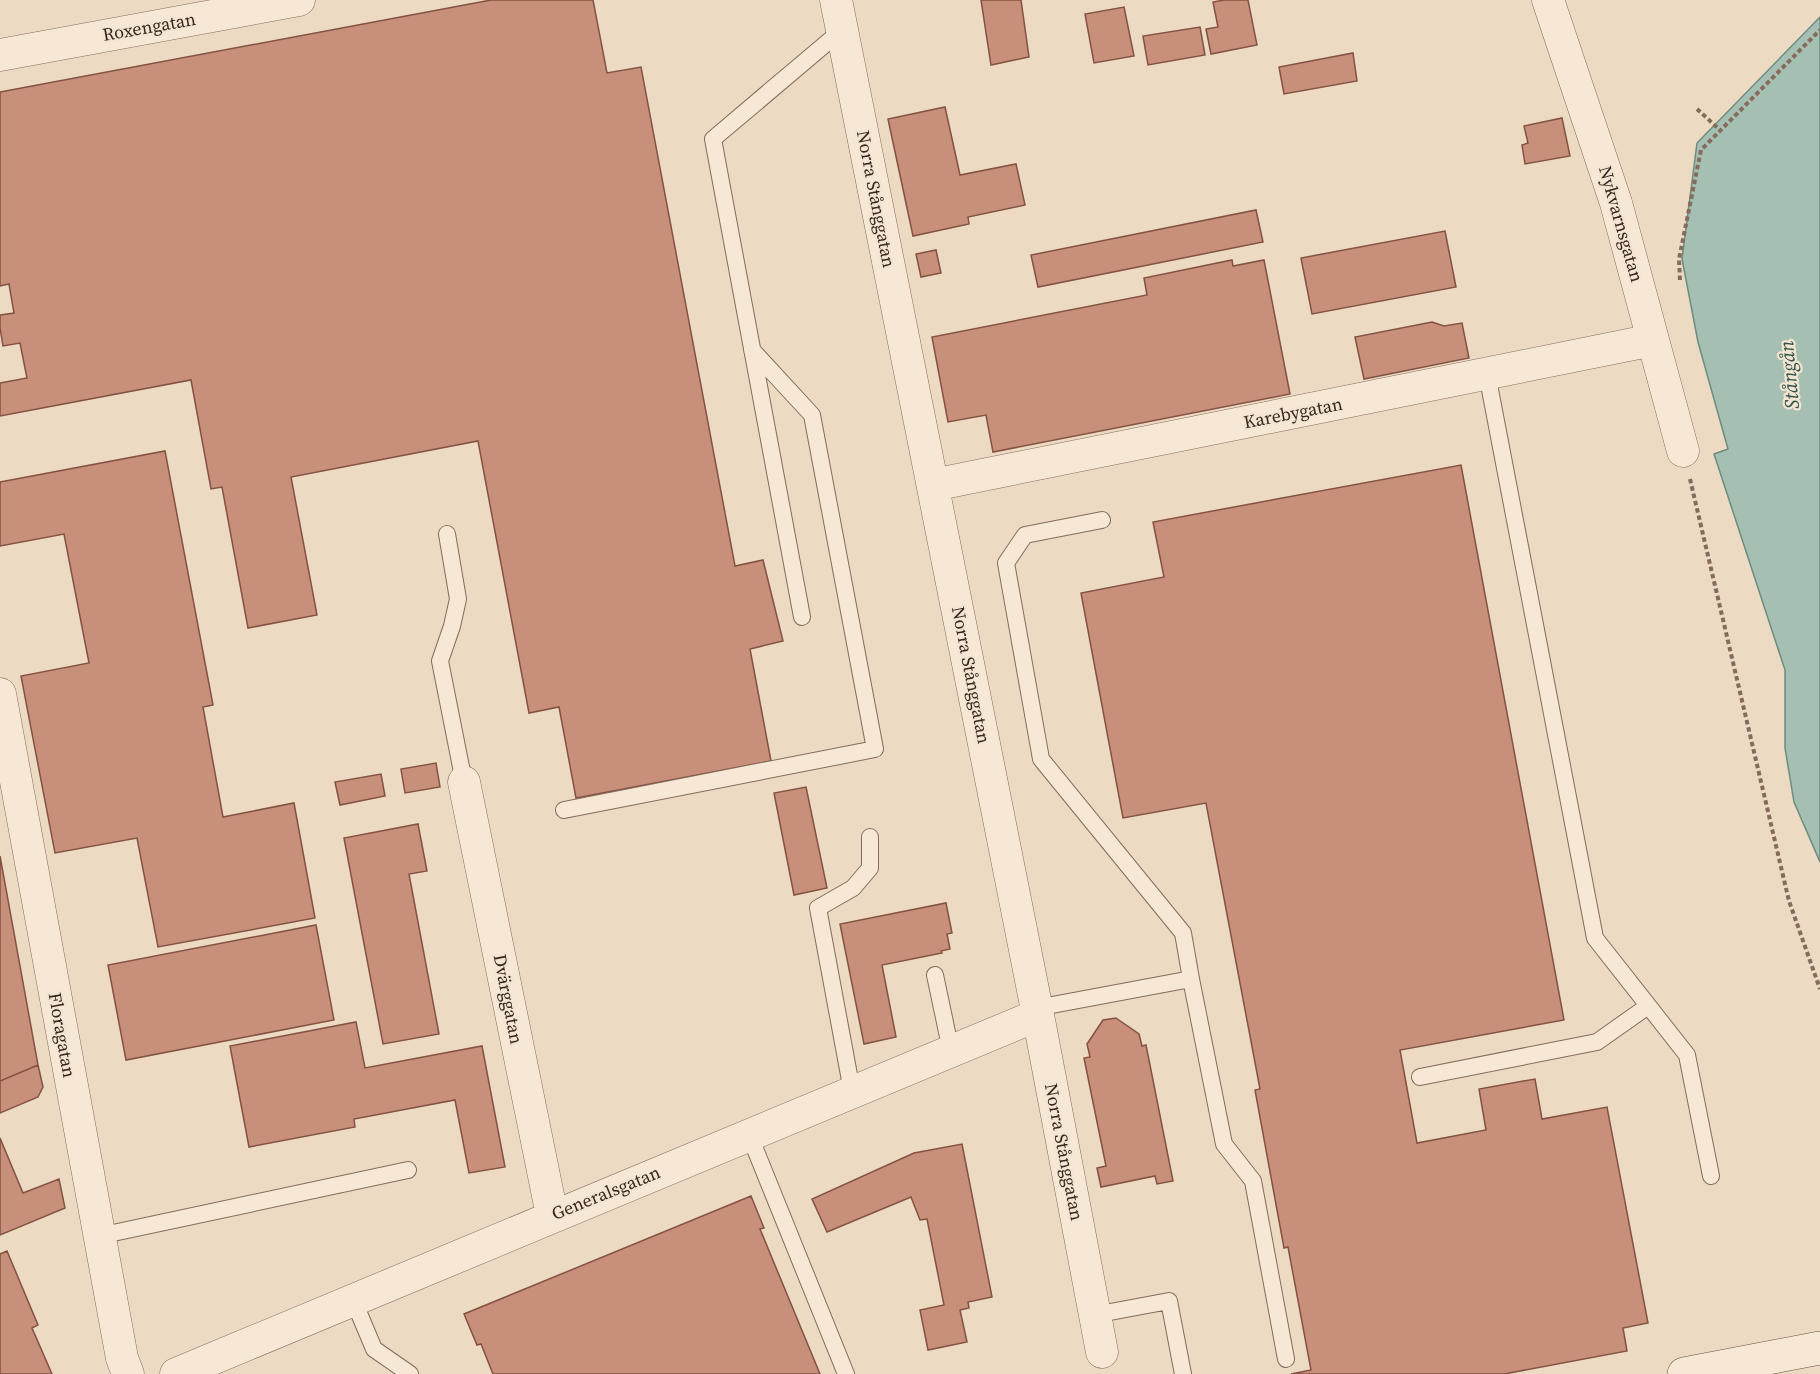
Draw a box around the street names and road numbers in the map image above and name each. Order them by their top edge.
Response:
street label: Roxengatan [100,6,198,47]
street label: Norra Stånggatan [851,128,902,270]
street label: Nykvarnsgatan [1593,163,1650,285]
street label: Karebygatan [1241,391,1345,434]
street label: Norra Stånggatan [946,604,997,746]
street label: Dvärggatan [488,952,529,1046]
street label: Floragatan [43,990,82,1080]
street label: Norra Stånggatan [1039,1081,1090,1223]
street label: Generalsgatan [548,1159,664,1226]

